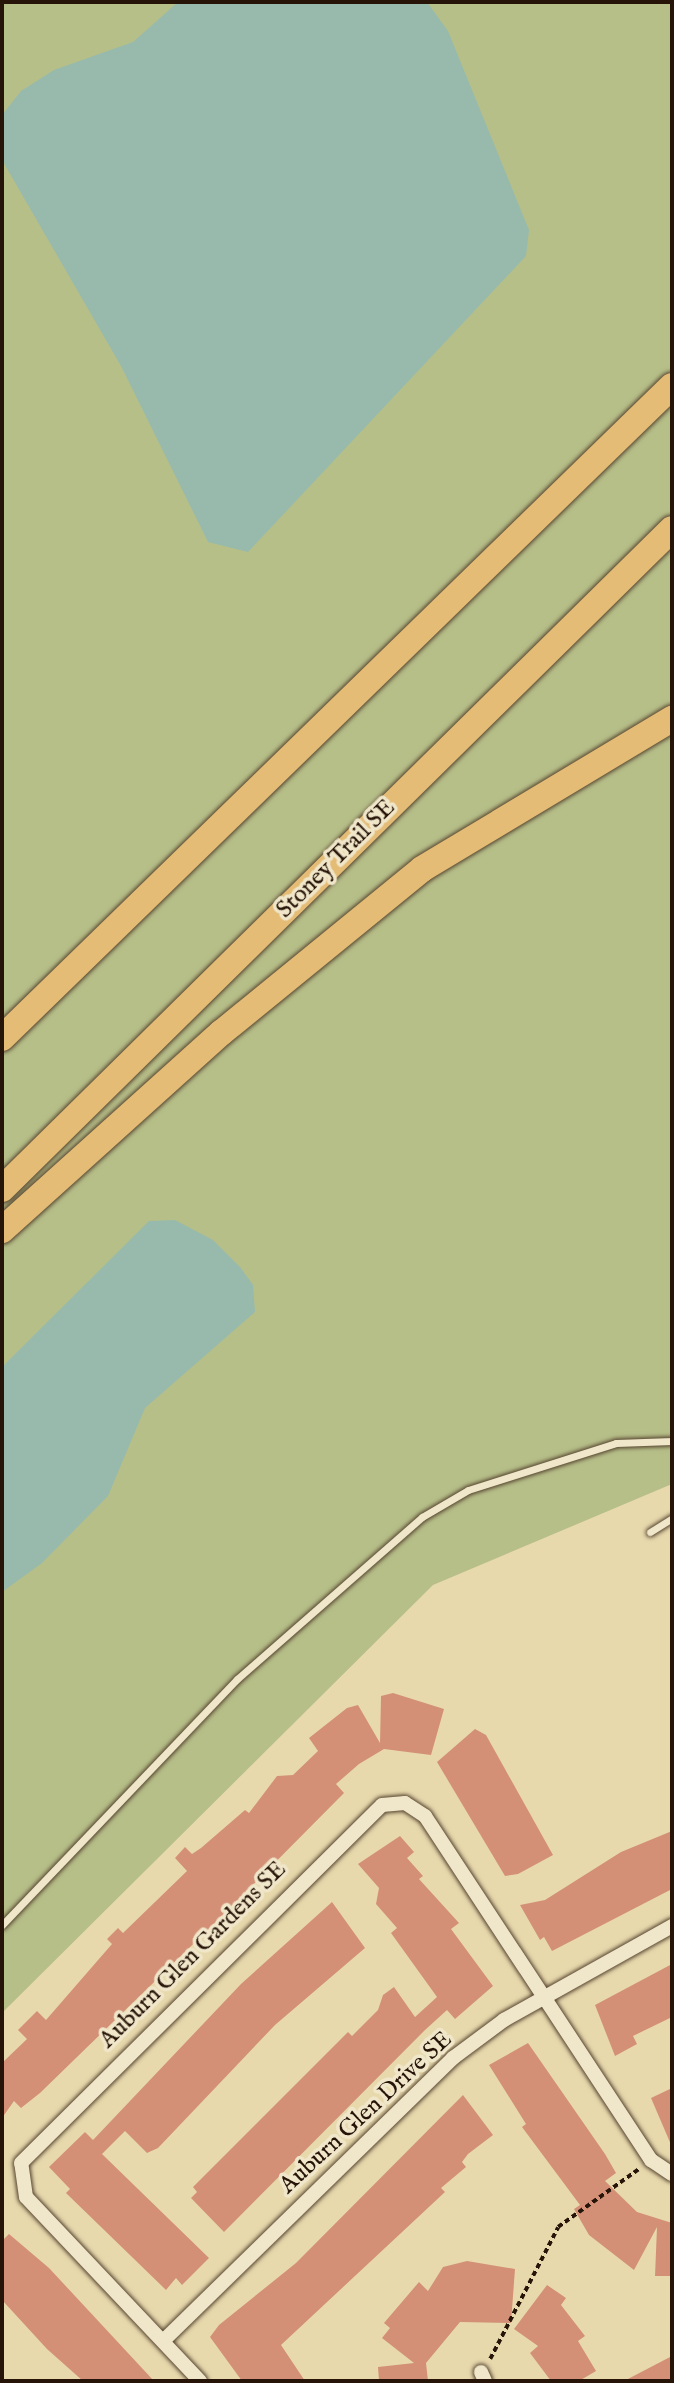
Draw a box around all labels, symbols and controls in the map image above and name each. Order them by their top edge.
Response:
street label: Stoney Trail SE [271,794,401,924]
street label: Auburn Glen Gardens SE [93,1855,293,2055]
street label: Auburn Glen Drive SE [274,2026,458,2200]

